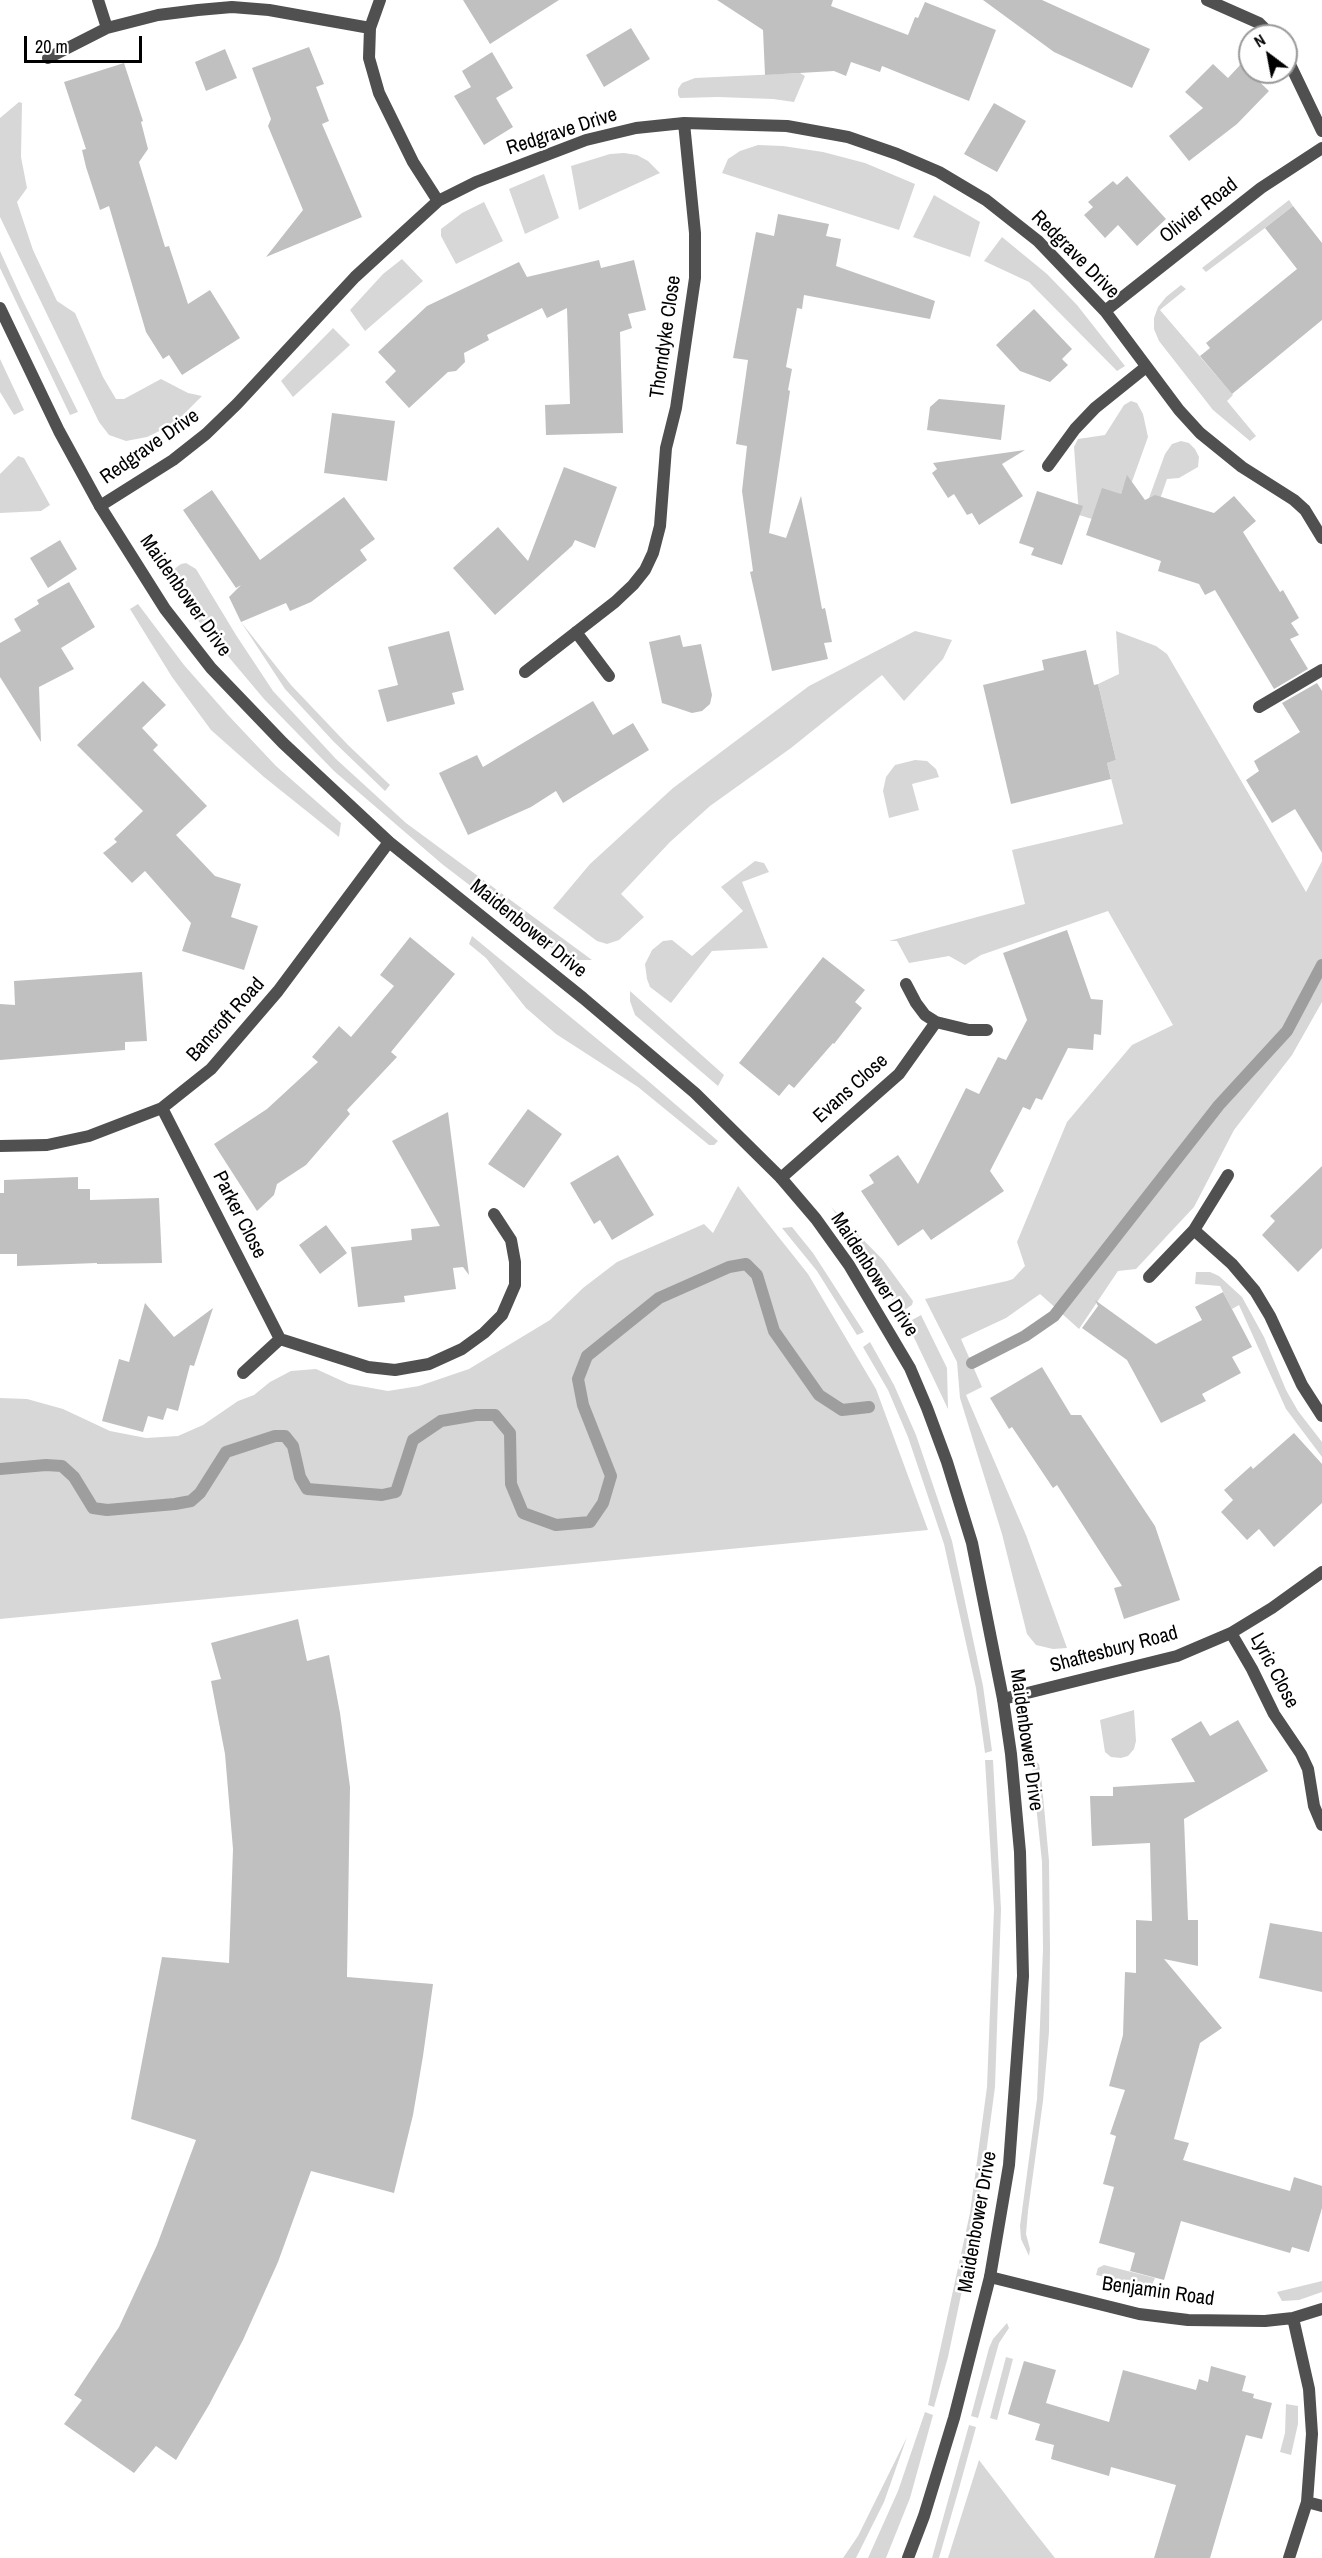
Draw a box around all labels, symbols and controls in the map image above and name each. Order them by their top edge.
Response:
scale bar [27,24,146,62]
north arrow [1238,24,1298,84]
text: N [1250,29,1269,52]
text: 20 m [35,34,68,59]
street label: Redgrave Drive [504,103,620,161]
street label: Olivier Road [1155,173,1243,249]
street label: Redgrave Drive [1026,206,1124,304]
street label: Thorndyke Close [645,274,687,400]
street label: Redgrave Drive [96,404,204,490]
street label: Maidenbower Drive [134,531,236,661]
street label: Maidenbower Drive [465,875,591,983]
street label: Bancroft Road [182,973,270,1067]
street label: Evans Close [809,1049,893,1129]
street label: Parker Close [207,1167,271,1263]
street label: Maidenbower Drive [825,1208,923,1342]
street label: Shaftesbury Road [1047,1621,1181,1679]
street label: Lyric Close [1244,1629,1304,1713]
street label: Maidenbower Drive [1004,1667,1048,1813]
street label: Maidenbower Drive [954,2149,1002,2295]
street label: Benjamin Road [1100,2272,1216,2312]

